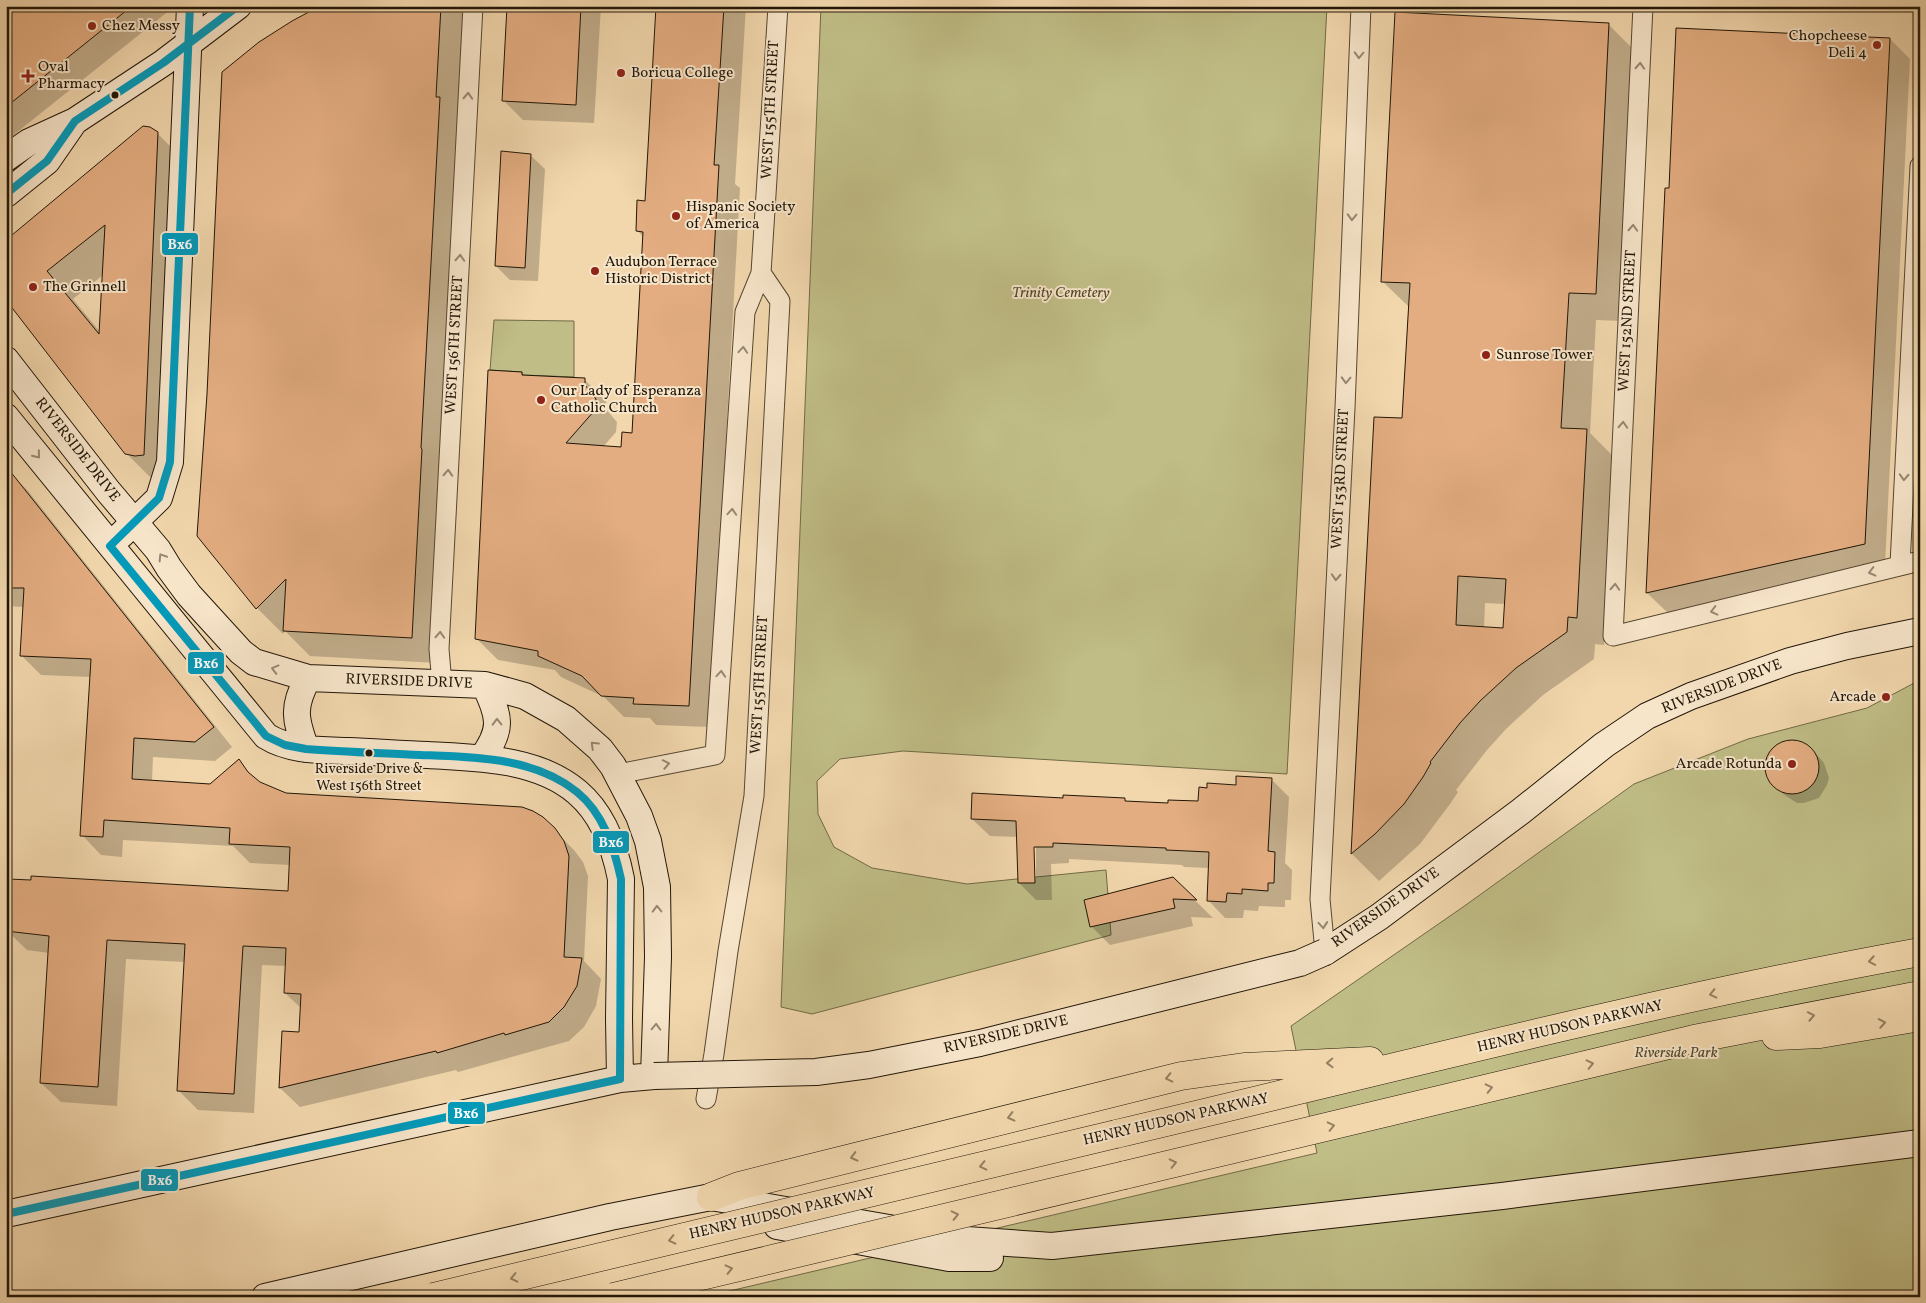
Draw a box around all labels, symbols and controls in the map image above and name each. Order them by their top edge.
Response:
place label: Chez Messy [102,16,180,37]
marker: Chez Messy [86,20,98,32]
place label: Chopcheese Deli 4 [1789,26,1867,64]
marker: Chopcheese Deli 4 [1871,39,1883,51]
street label: WEST 155TH STREET [757,40,785,180]
one-way arrow [1353,51,1364,59]
place label: Oval Pharmacy [38,57,105,95]
one-way arrow [1635,61,1646,69]
place label: Boricua College [631,63,733,84]
marker: Boricua College [615,67,627,79]
marker: Oval Pharmacy [22,70,34,82]
unlabelled marker [110,90,120,100]
one-way arrow [463,92,474,100]
place label: Hispanic Society of America [686,197,795,235]
marker: Hispanic Society of America [670,210,682,222]
one-way arrow [1347,214,1358,222]
one-way arrow [1627,224,1638,232]
line badge: Bx6 [161,232,199,256]
text: Bx6 [168,236,193,255]
street label: WEST 152ND STREET [1614,249,1642,392]
place label: Audubon Terrace Historic District [605,252,717,290]
one-way arrow [454,254,465,262]
marker: Audubon Terrace Historic District [589,265,601,277]
street label: WEST 156TH STREET [441,275,469,415]
place label: The Grinnell [43,277,126,298]
marker: The Grinnell [27,281,39,293]
park label: Trinity Cemetery [1012,283,1110,304]
place label: Sunrose Tower [1496,345,1592,366]
one-way arrow [737,346,748,354]
marker: Sunrose Tower [1480,349,1492,361]
one-way arrow [1340,376,1351,384]
place label: Our Lady of Esperanza Catholic Church [551,381,701,419]
street label: RIVERSIDE DRIVE [29,393,125,507]
marker: Our Lady of Esperanza Catholic Church [535,394,547,406]
street label: WEST 153RD STREET [1327,408,1355,550]
one-way arrow [1618,421,1628,428]
one-way arrow [31,450,40,459]
one-way arrow [443,469,454,477]
one-way arrow [1899,473,1910,481]
one-way arrow [726,508,737,516]
one-way arrow [159,554,168,563]
one-way arrow [1868,566,1877,577]
one-way arrow [1331,573,1342,581]
one-way arrow [1610,583,1621,591]
one-way arrow [1710,605,1719,616]
street label: WEST 155TH STREET [746,615,774,755]
one-way arrow [434,631,445,639]
line badge: Bx6 [187,651,225,675]
street label: RIVERSIDE DRIVE [1659,654,1785,720]
text: Bx6 [194,655,219,674]
one-way arrow [271,664,280,675]
street label: RIVERSIDE DRIVE [345,669,473,695]
one-way arrow [715,670,726,678]
place label: Arcade [1829,687,1876,708]
marker: Arcade [1880,691,1892,703]
one-way arrow [491,718,502,726]
one-way arrow [591,742,600,751]
marker: Riverside Drive & West 156th Street [364,748,374,758]
place label: Arcade Rotunda [1676,754,1782,775]
marker: Arcade Rotunda [1786,758,1798,770]
place label: Riverside Drive & West 156th Street [315,760,423,796]
one-way arrow [661,760,670,770]
line badge: Bx6 [592,830,630,854]
text: Bx6 [599,834,624,853]
street label: RIVERSIDE DRIVE [1328,863,1444,953]
one-way arrow [652,904,662,912]
one-way arrow [1317,922,1328,930]
one-way arrow [1867,955,1876,965]
one-way arrow [1708,988,1717,999]
street label: HENRY HUDSON PARKWAY [1475,995,1665,1059]
street label: RIVERSIDE DRIVE [942,1010,1070,1060]
one-way arrow [1806,1011,1815,1021]
one-way arrow [1878,1019,1886,1029]
one-way arrow [650,1023,661,1031]
park label: Riverside Park [1634,1043,1718,1064]
one-way arrow [1326,1058,1334,1068]
one-way arrow [1585,1059,1594,1070]
one-way arrow [1164,1072,1173,1083]
one-way arrow [1485,1083,1494,1094]
street label: HENRY HUDSON PARKWAY [1081,1088,1271,1152]
line badge: Bx6 [447,1101,486,1125]
text: Bx6 [454,1105,479,1124]
one-way arrow [1007,1111,1016,1122]
one-way arrow [1327,1121,1336,1132]
one-way arrow [849,1151,858,1162]
one-way arrow [1168,1158,1177,1169]
one-way arrow [979,1160,988,1171]
line badge: Bx6 [140,1168,179,1192]
text: Bx6 [148,1172,173,1191]
street label: HENRY HUDSON PARKWAY [687,1182,877,1246]
one-way arrow [950,1210,959,1221]
one-way arrow [667,1234,676,1245]
one-way arrow [724,1264,733,1275]
one-way arrow [509,1272,518,1283]

